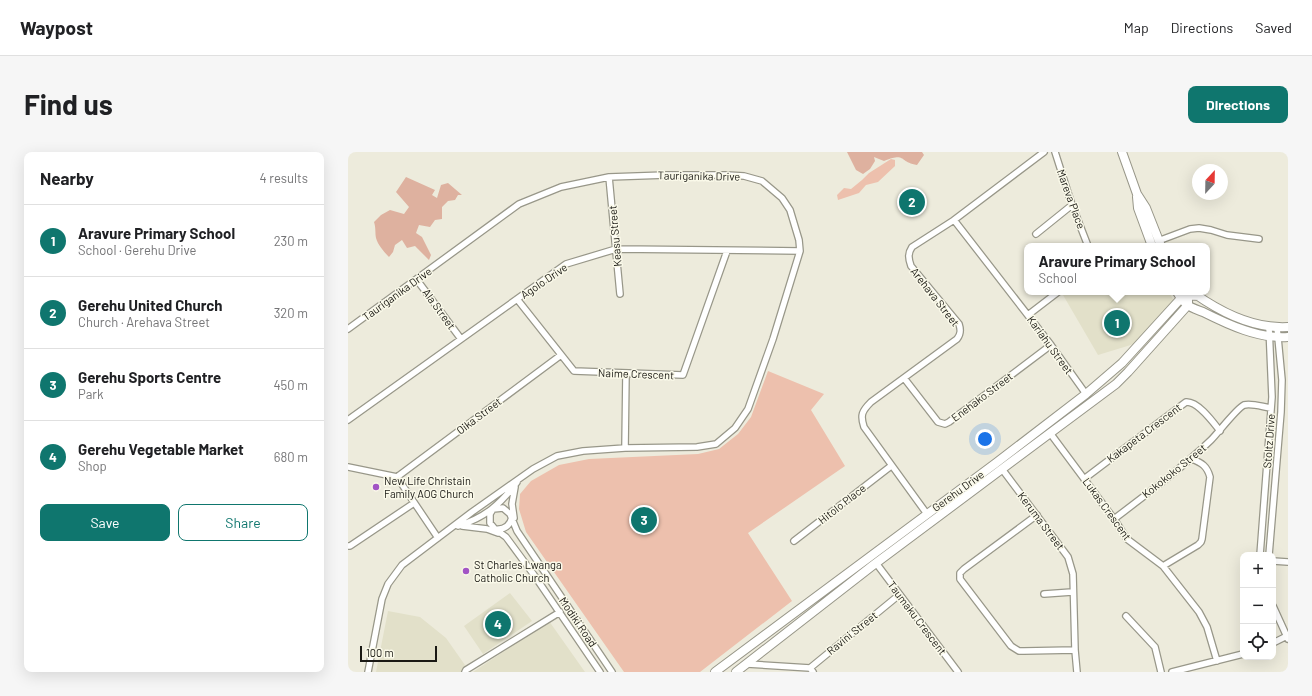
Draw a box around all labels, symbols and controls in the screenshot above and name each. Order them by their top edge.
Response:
text: Waypost [20,16,93,39]
text: Map [1124,19,1149,36]
text: Directions [1171,19,1233,36]
text: Saved [1255,19,1292,36]
button: Directions [1188,86,1288,123]
text: Find us [24,87,113,121]
north arrow [1192,164,1228,200]
street label: Mareva Place [1055,167,1088,230]
text: Nearby [40,168,94,188]
street label: Tauriganika Drive [658,168,740,183]
text: 4 results [260,170,308,186]
pin: 2 [899,187,925,217]
street label: Keasu Street [605,205,624,267]
text: Aravure Primary School [78,224,235,242]
text: 1 [51,233,55,249]
text: 230 m [274,233,308,249]
text: School · Gerehu Drive [78,242,196,258]
popup [1024,243,1210,295]
text: Aravure Primary School [1038,252,1196,270]
street label: Agolo Drive [518,260,570,301]
street label: Tauriganika Drive [360,264,434,323]
street label: Arehava Street [908,265,962,329]
text: School [1038,270,1077,286]
street label: Ala Street [420,286,458,332]
text: Gerehu United Church [78,296,223,314]
text: 2 [49,305,57,321]
text: 320 m [274,305,308,321]
pin: 1 [1104,308,1130,338]
street label: Kariahu Street [1025,313,1076,376]
text: Church · Arehava Street [78,314,210,330]
street label: Naime Crescent [598,366,674,381]
text: Gerehu Sports Centre [78,368,221,386]
street label: Enehako Street [948,369,1015,424]
text: 3 [49,377,57,393]
text: 450 m [273,377,308,393]
text: Park [78,386,104,402]
street label: Oika Street [454,394,504,437]
street label: Kakapeta Crescent [1104,400,1184,465]
street label: Stoltz Drive [1260,413,1277,469]
your location [975,429,995,449]
text: Gerehu Vegetable Market [78,440,244,458]
street label: Kokokoko Street [1139,441,1208,500]
text: 4 [49,449,57,465]
text: 680 m [274,449,308,465]
text: Shop [78,458,107,474]
street label: Gerehu Drive [929,467,986,514]
place label: New Life Christain Family AOG Church [384,474,474,500]
street label: Lukas Crescent [1080,475,1134,542]
street label: Hitolo Place [815,481,868,526]
marker: New Life Christain Family AOG Church [371,482,381,492]
street label: Keruma Street [1015,489,1067,552]
button: Save [40,504,170,541]
button: Share [178,504,308,541]
pin: 3 [631,505,657,535]
map controls [1240,552,1276,660]
button: + [1240,552,1276,588]
place label: St Charles Lwanga Catholic Church [474,558,562,584]
marker: St Charles Lwanga Catholic Church [461,566,471,576]
street label: Taumaku Crescent [885,578,949,657]
button: − [1240,588,1276,624]
street label: Modiki Road [557,594,600,649]
street label: Ravini Street [824,608,880,657]
pin: 4 [485,609,511,639]
button: locate [1240,624,1276,660]
scale bar [360,644,437,663]
text: 100 m [366,646,394,659]

